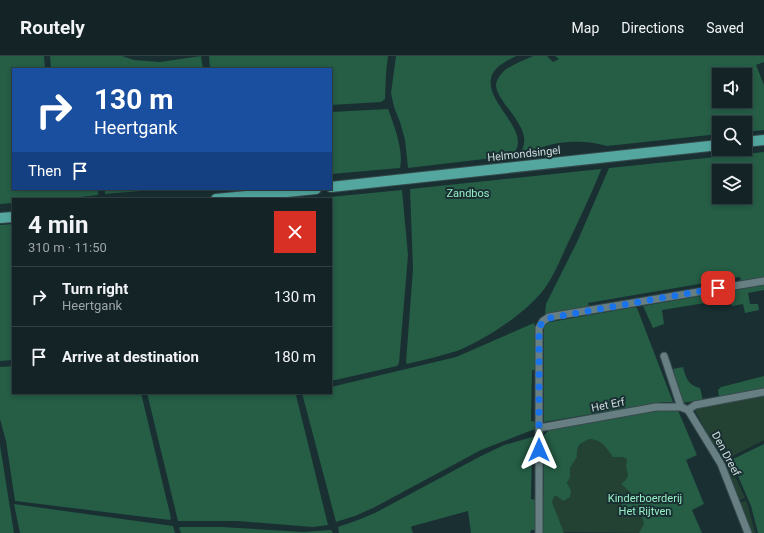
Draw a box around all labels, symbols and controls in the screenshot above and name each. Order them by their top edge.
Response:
text: Routely [20,16,85,39]
text: Map [572,20,599,36]
text: Directions [621,20,684,36]
text: Saved [706,20,744,36]
map controls [712,68,752,204]
button: sound [712,68,752,108]
text: 130 m [94,83,173,116]
icon: right [28,84,80,136]
button: search [712,116,752,156]
text: Heertgank [94,117,177,138]
street label: Helmondsingel [487,144,561,164]
icon: arrive [69,160,91,182]
text: Then [28,162,61,180]
button: layers [712,164,752,204]
park label: Zandbos [447,187,490,200]
text: 4 min [28,211,88,239]
button: close [274,211,316,253]
text: 310 m · 11:50 [28,240,107,255]
pin [701,271,735,305]
icon: arrive [707,277,729,299]
text: Turn right [62,280,128,298]
icon: right [28,286,50,308]
text: 130 m [274,288,316,306]
text: Heertgank [62,298,122,313]
icon: arrive [28,346,50,368]
text: Arrive at destination [62,348,199,366]
text: 180 m [274,348,316,366]
street label: Het Erf [590,395,626,415]
position arrow [518,429,560,471]
street label: Den Dreef [709,430,743,478]
park label: Kinderboerderij Het Rijtven [608,492,682,518]

